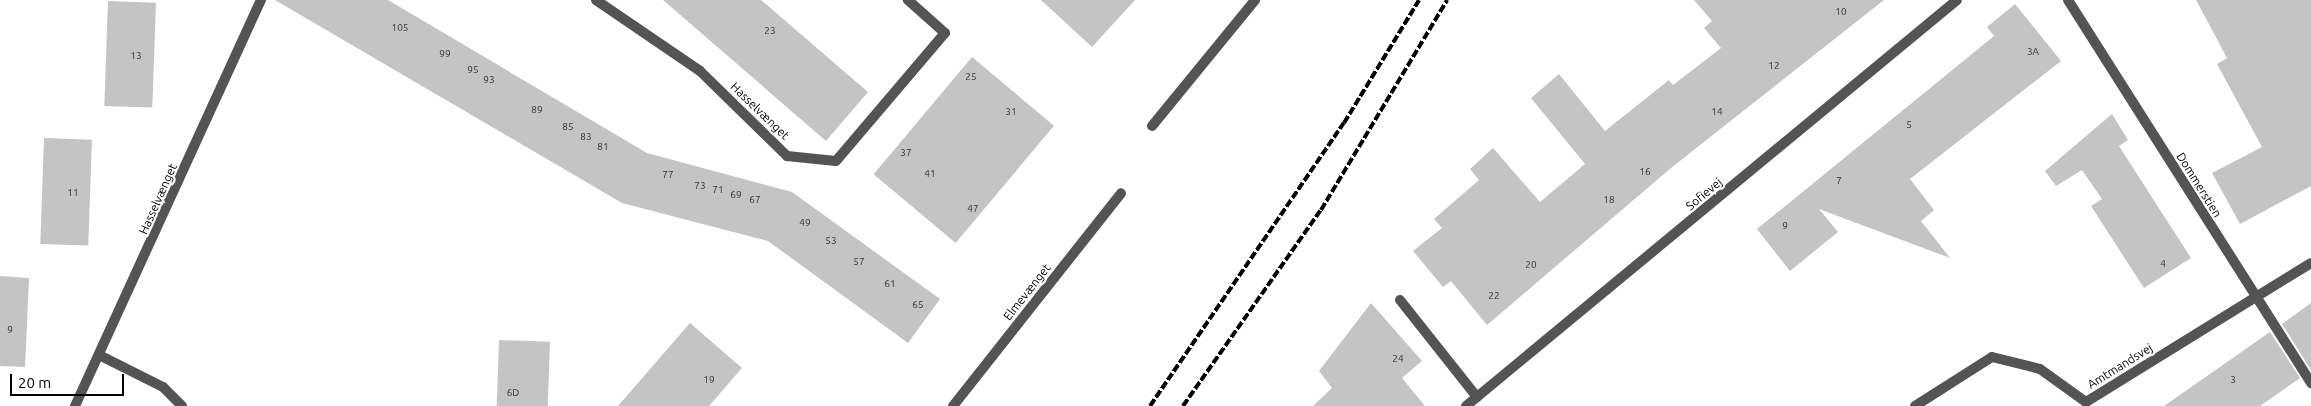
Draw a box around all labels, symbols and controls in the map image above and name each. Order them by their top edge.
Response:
house number: 10 [1835,6,1847,18]
house number: 105 [392,22,408,34]
house number: 23 [764,25,776,37]
house number: 3A [2027,46,2039,58]
house number: 99 [439,48,451,60]
house number: 13 [130,50,142,62]
house number: 12 [1768,60,1780,72]
house number: 95 [467,64,479,76]
house number: 25 [965,71,977,83]
house number: 93 [483,74,495,86]
street label: Hasselvænget [728,79,792,143]
house number: 89 [531,104,543,116]
house number: 31 [1005,106,1017,118]
house number: 14 [1711,106,1723,118]
house number: 5 [1906,119,1912,131]
house number: 85 [562,121,574,133]
house number: 83 [580,131,592,143]
house number: 81 [597,141,609,153]
house number: 37 [900,147,912,159]
street label: Dommerstien [2173,150,2225,220]
street label: Hasselvænget [136,161,180,237]
house number: 16 [1639,166,1651,178]
house number: 41 [924,168,936,180]
house number: 77 [662,169,674,181]
street label: Sofievej [1683,175,1725,213]
house number: 7 [1836,175,1842,187]
house number: 73 [694,180,706,192]
house number: 71 [712,184,724,196]
house number: 11 [67,187,79,199]
house number: 69 [730,189,742,201]
house number: 67 [749,194,761,206]
house number: 18 [1603,194,1615,206]
house number: 47 [967,203,979,215]
house number: 49 [799,217,811,229]
house number: 9 [1782,220,1788,232]
house number: 53 [825,235,837,247]
house number: 57 [853,256,865,268]
house number: 4 [2160,258,2166,270]
house number: 20 [1525,259,1537,271]
street label: Elmevænget [1000,261,1054,323]
house number: 61 [884,278,896,290]
house number: 22 [1488,290,1500,302]
house number: 65 [912,299,924,311]
house number: 9 [7,324,13,336]
street label: Amtmandsvej [2085,340,2155,392]
house number: 24 [1392,353,1404,365]
scale bar [12,364,126,396]
text: 20 m [18,374,51,391]
house number: 19 [703,374,715,386]
house number: 3 [2230,374,2236,386]
house number: 6D [507,387,519,399]

